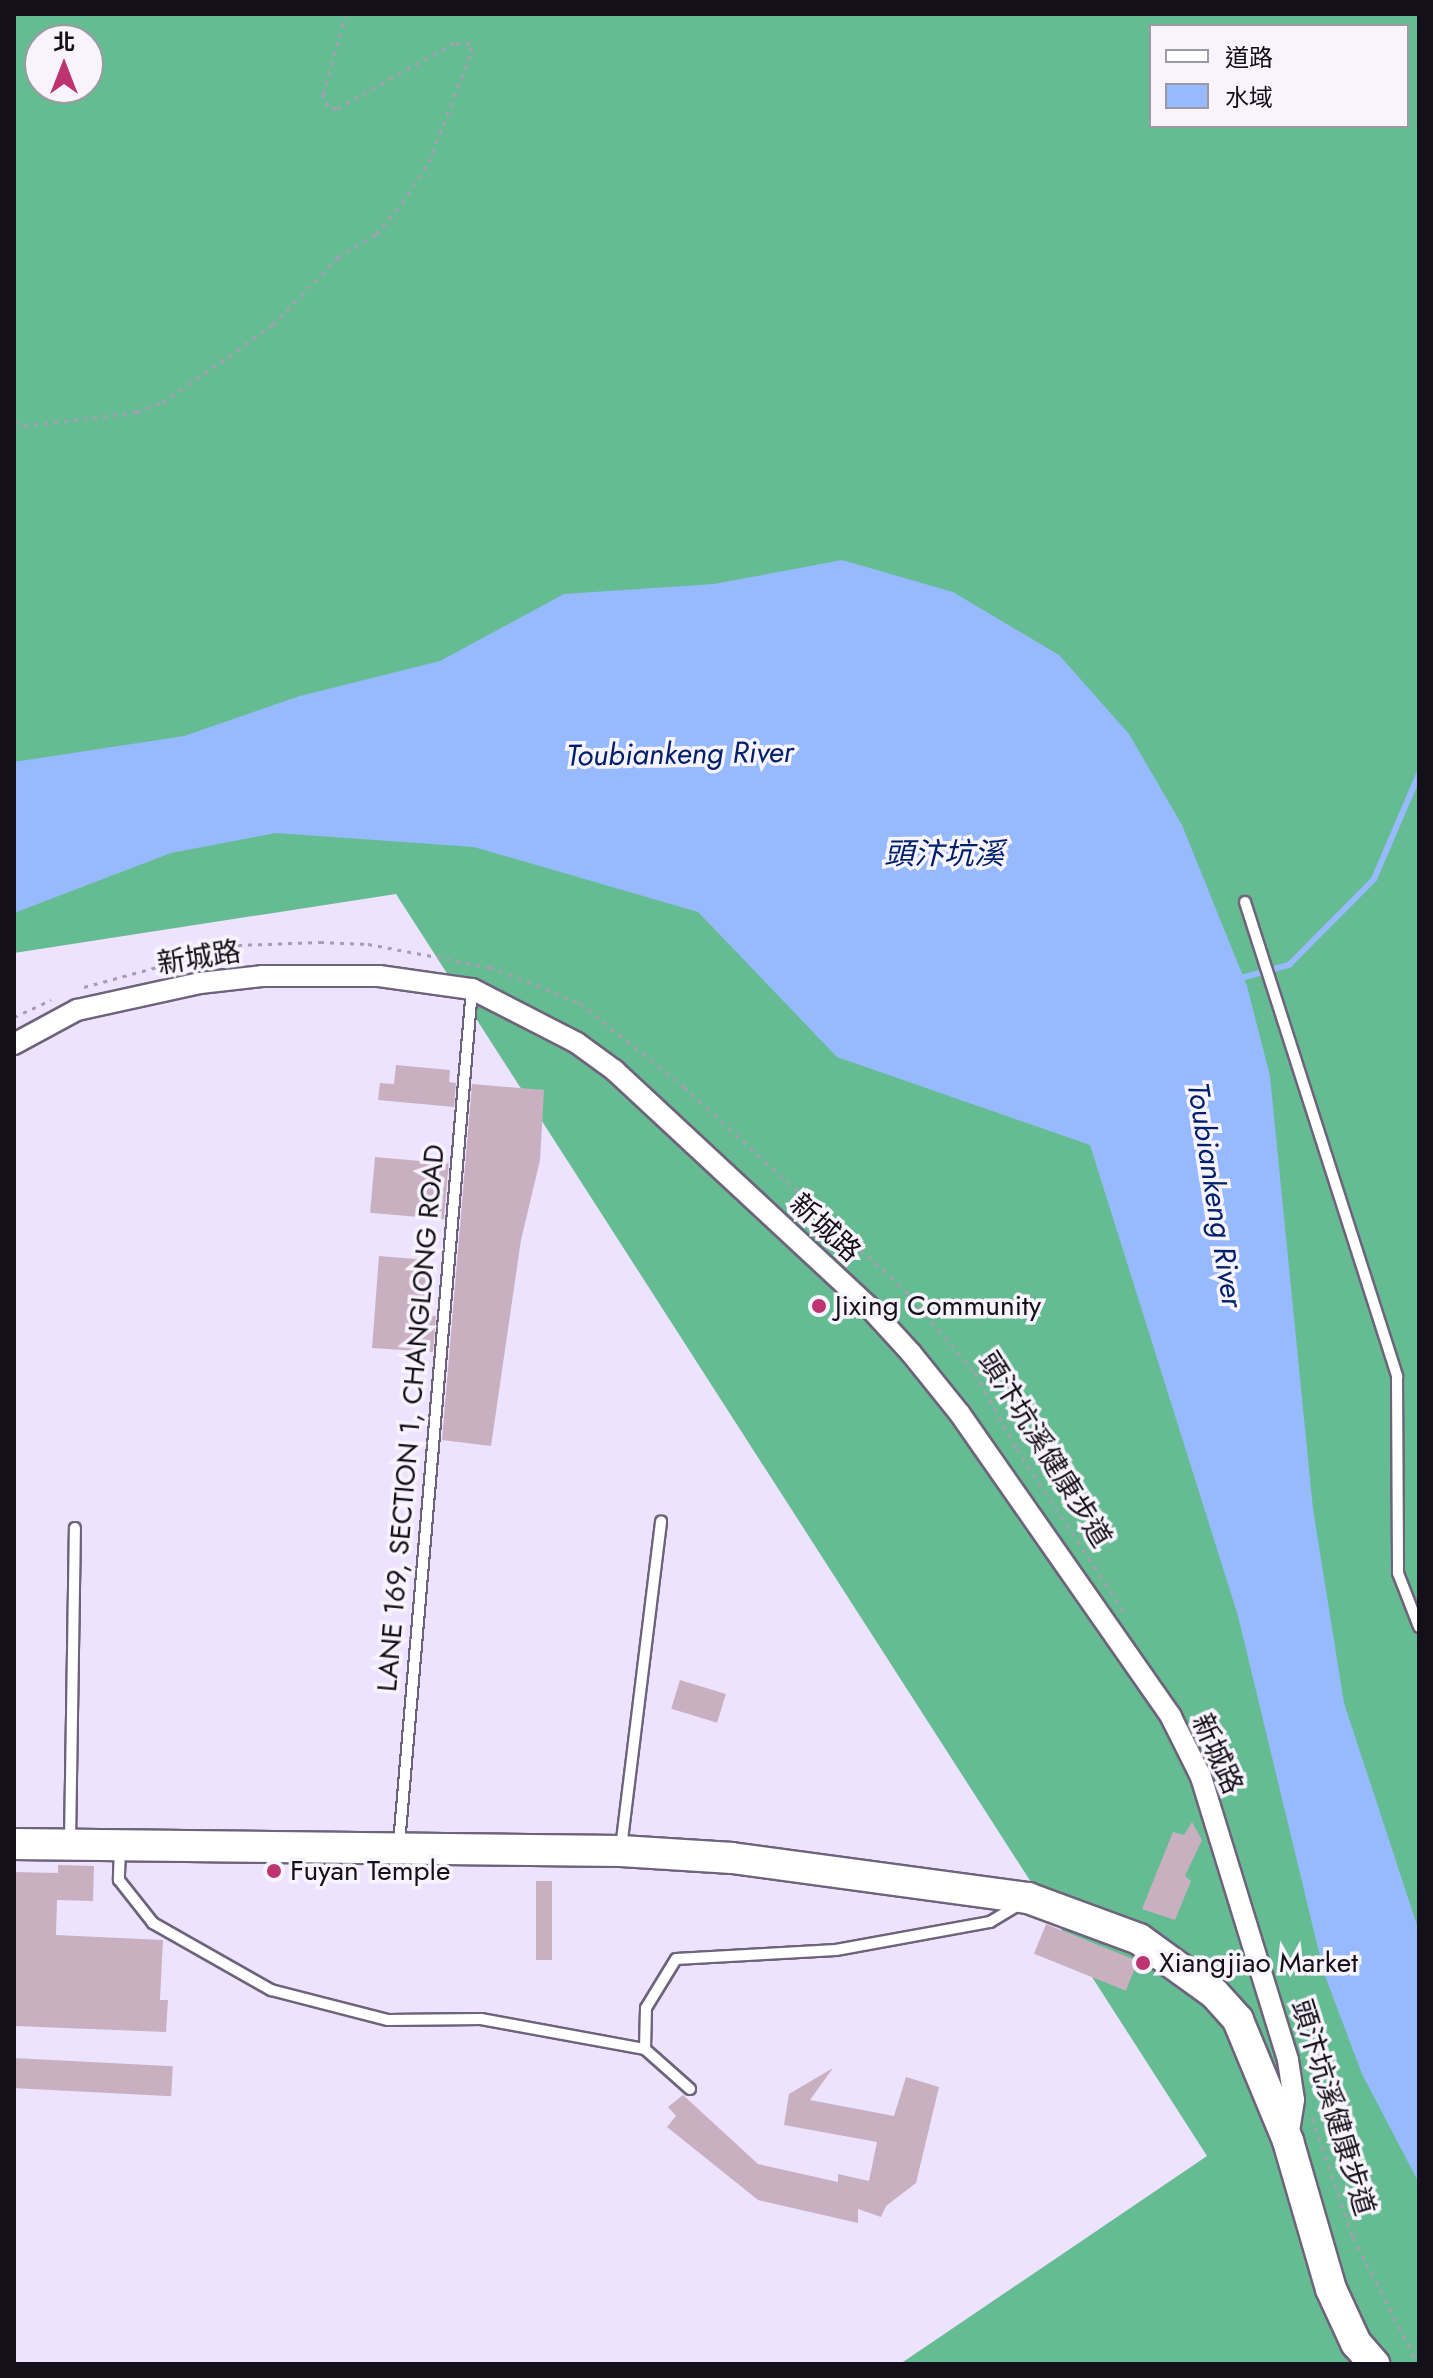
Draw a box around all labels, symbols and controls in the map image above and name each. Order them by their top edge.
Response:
north arrow [24,24,104,104]
legend [1149,24,1409,128]
text: 北 [53,26,75,58]
text: 道路 [1225,40,1273,75]
text: 水域 [1225,80,1273,115]
water label: Toubiankeng River [566,734,794,774]
water label: 頭汴坑溪 [884,836,1004,872]
street label: 新城路 [155,935,243,981]
water label: Toubiankeng River [1179,1080,1251,1310]
street label: LANE 169, SECTION 1, CHANGLONG ROAD [370,1143,452,1693]
street label: 新城路 [783,1187,867,1269]
place label: Jixing Community [835,1289,1041,1323]
marker: Jixing Community [810,1297,828,1315]
street label: 頭汴坑溪健康步道 [971,1346,1119,1554]
street label: 新城路 [1185,1709,1249,1799]
place label: Fuyan Temple [290,1854,450,1888]
marker: Fuyan Temple [265,1862,283,1880]
place label: Xiangjiao Market [1159,1946,1358,1980]
marker: Xiangjiao Market [1134,1954,1152,1972]
street label: 頭汴坑溪健康步道 [1284,1996,1382,2220]

